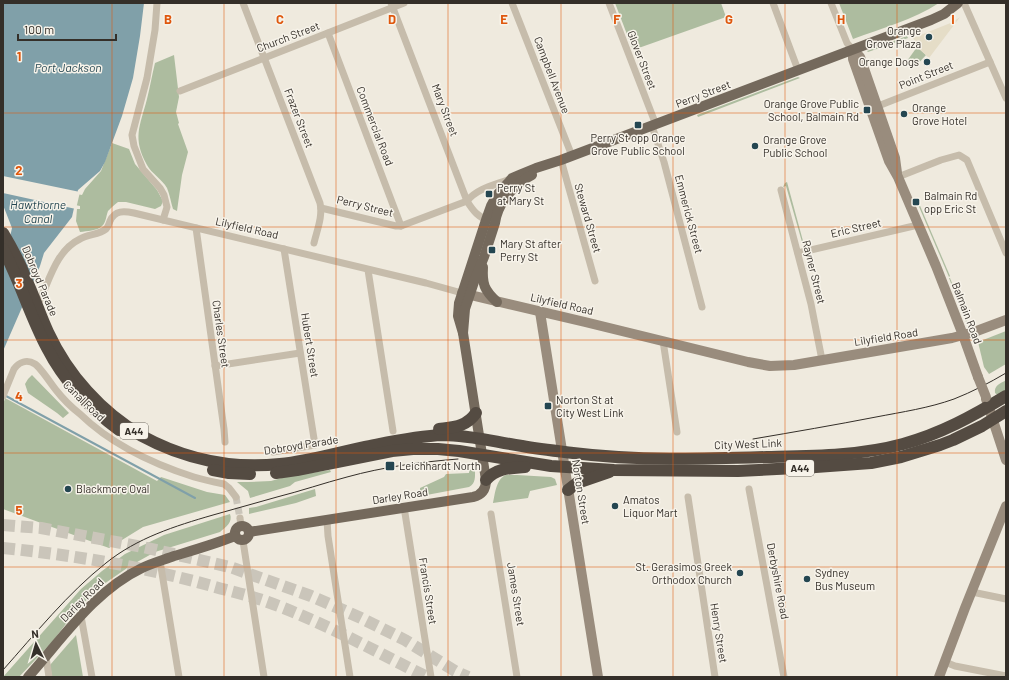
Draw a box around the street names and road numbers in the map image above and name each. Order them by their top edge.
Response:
street label: Church Street [255,19,321,55]
street label: Glover Street [625,28,660,91]
street label: Campbell Avenue [532,34,573,115]
street label: Point Street [897,58,955,91]
street label: Perry Street [674,77,732,110]
street label: Mary Street [430,82,461,138]
street label: Commercial Road [354,84,397,167]
street label: Frazer Street [282,86,317,149]
street label: Emmerick Street [673,173,706,255]
street label: Steward Street [572,182,605,254]
street label: Perry Street [336,192,395,219]
street label: Lilyfield Road [214,214,280,241]
street label: Eric Street [829,215,882,240]
street label: Rayner Street [800,239,829,305]
street label: Dobroyd Parade [20,244,61,318]
street label: Balmain Road [950,280,985,345]
street label: Lilyfield Road [529,290,595,317]
street label: Charles Street [210,299,233,369]
street label: Hubert Street [299,312,322,378]
street label: Lilyfield Road [853,325,919,348]
street label: Canal Road [61,378,108,424]
road number: A44 [120,423,148,439]
street label: Dobroyd Parade [263,432,339,457]
street label: City West Link [714,436,782,451]
street label: Norton Street [570,459,593,525]
road number: A44 [786,460,814,476]
street label: Darley Road [371,485,429,506]
street label: Derbyshire Road [765,542,792,620]
street label: Francis Street [417,557,440,625]
street label: James Street [505,561,528,627]
street label: Darley Road [57,575,106,624]
street label: Henry Street [708,602,731,664]

